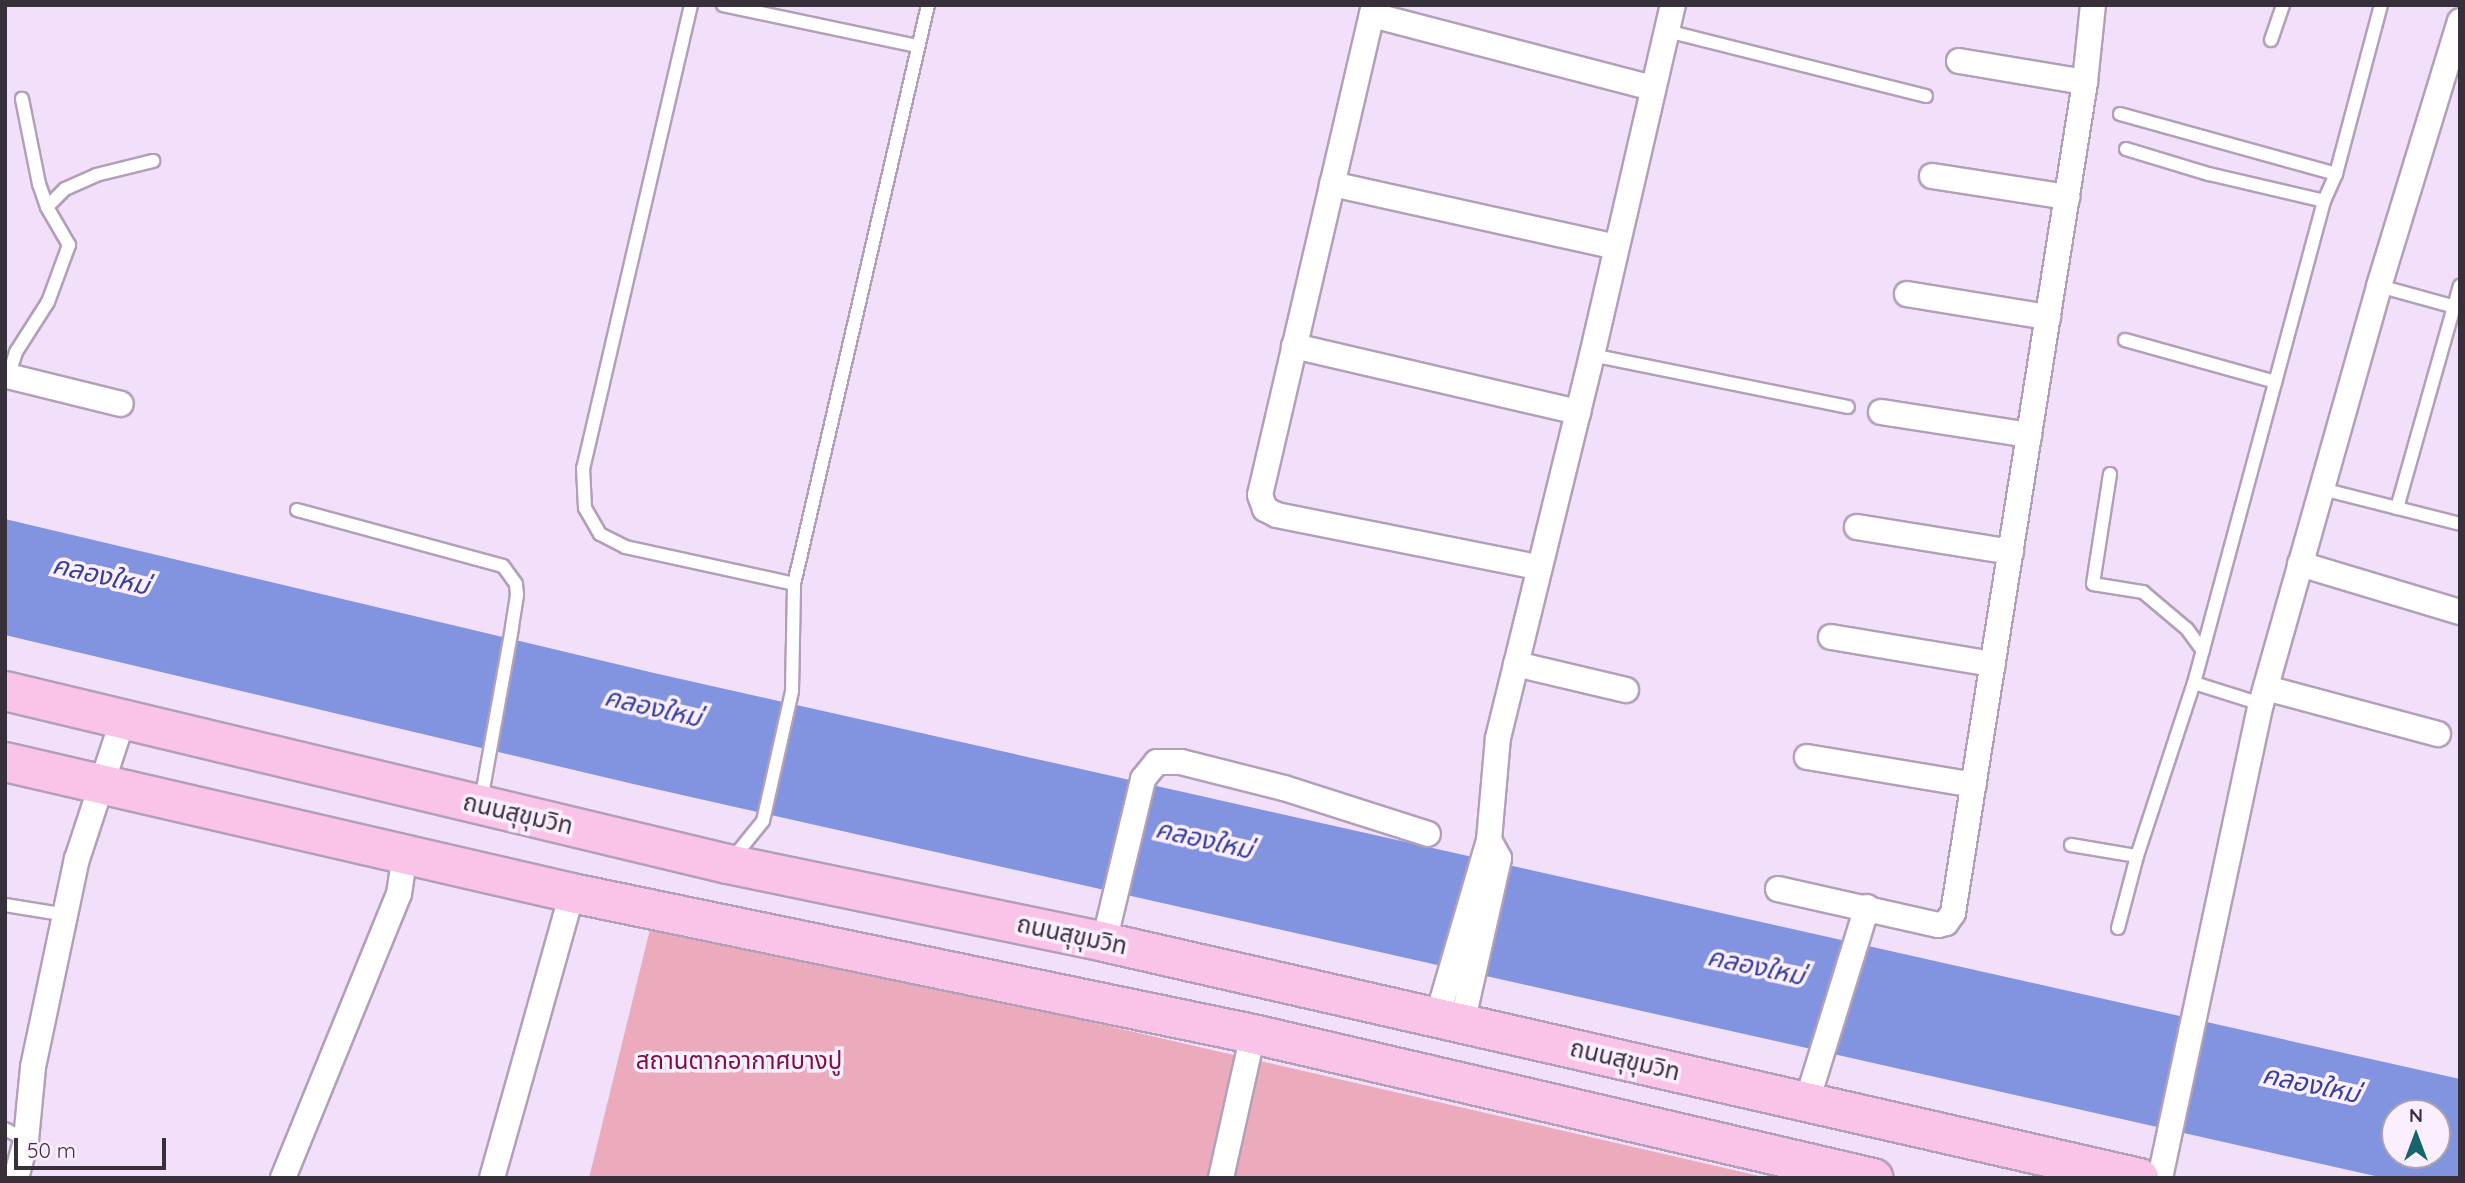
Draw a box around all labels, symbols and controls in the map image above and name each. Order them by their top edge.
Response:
water label: คลองใหม่ [50,549,152,601]
water label: คลองใหม่ [602,681,704,733]
street label: ถนนสุขุมวิท [460,787,576,841]
water label: คลองใหม่ [1153,813,1255,865]
street label: ถนนสุขุมวิท [1014,909,1130,961]
water label: คลองใหม่ [1705,941,1807,991]
street label: ถนนสุขุมวิท [1567,1033,1683,1087]
park label: สถานตากอากาศบางปู [636,1047,842,1075]
water label: คลองใหม่ [2260,1059,2362,1109]
north arrow [2381,1099,2451,1169]
text: N [2409,1103,2423,1127]
scale bar [18,1124,170,1168]
text: 50 m [27,1137,76,1163]

